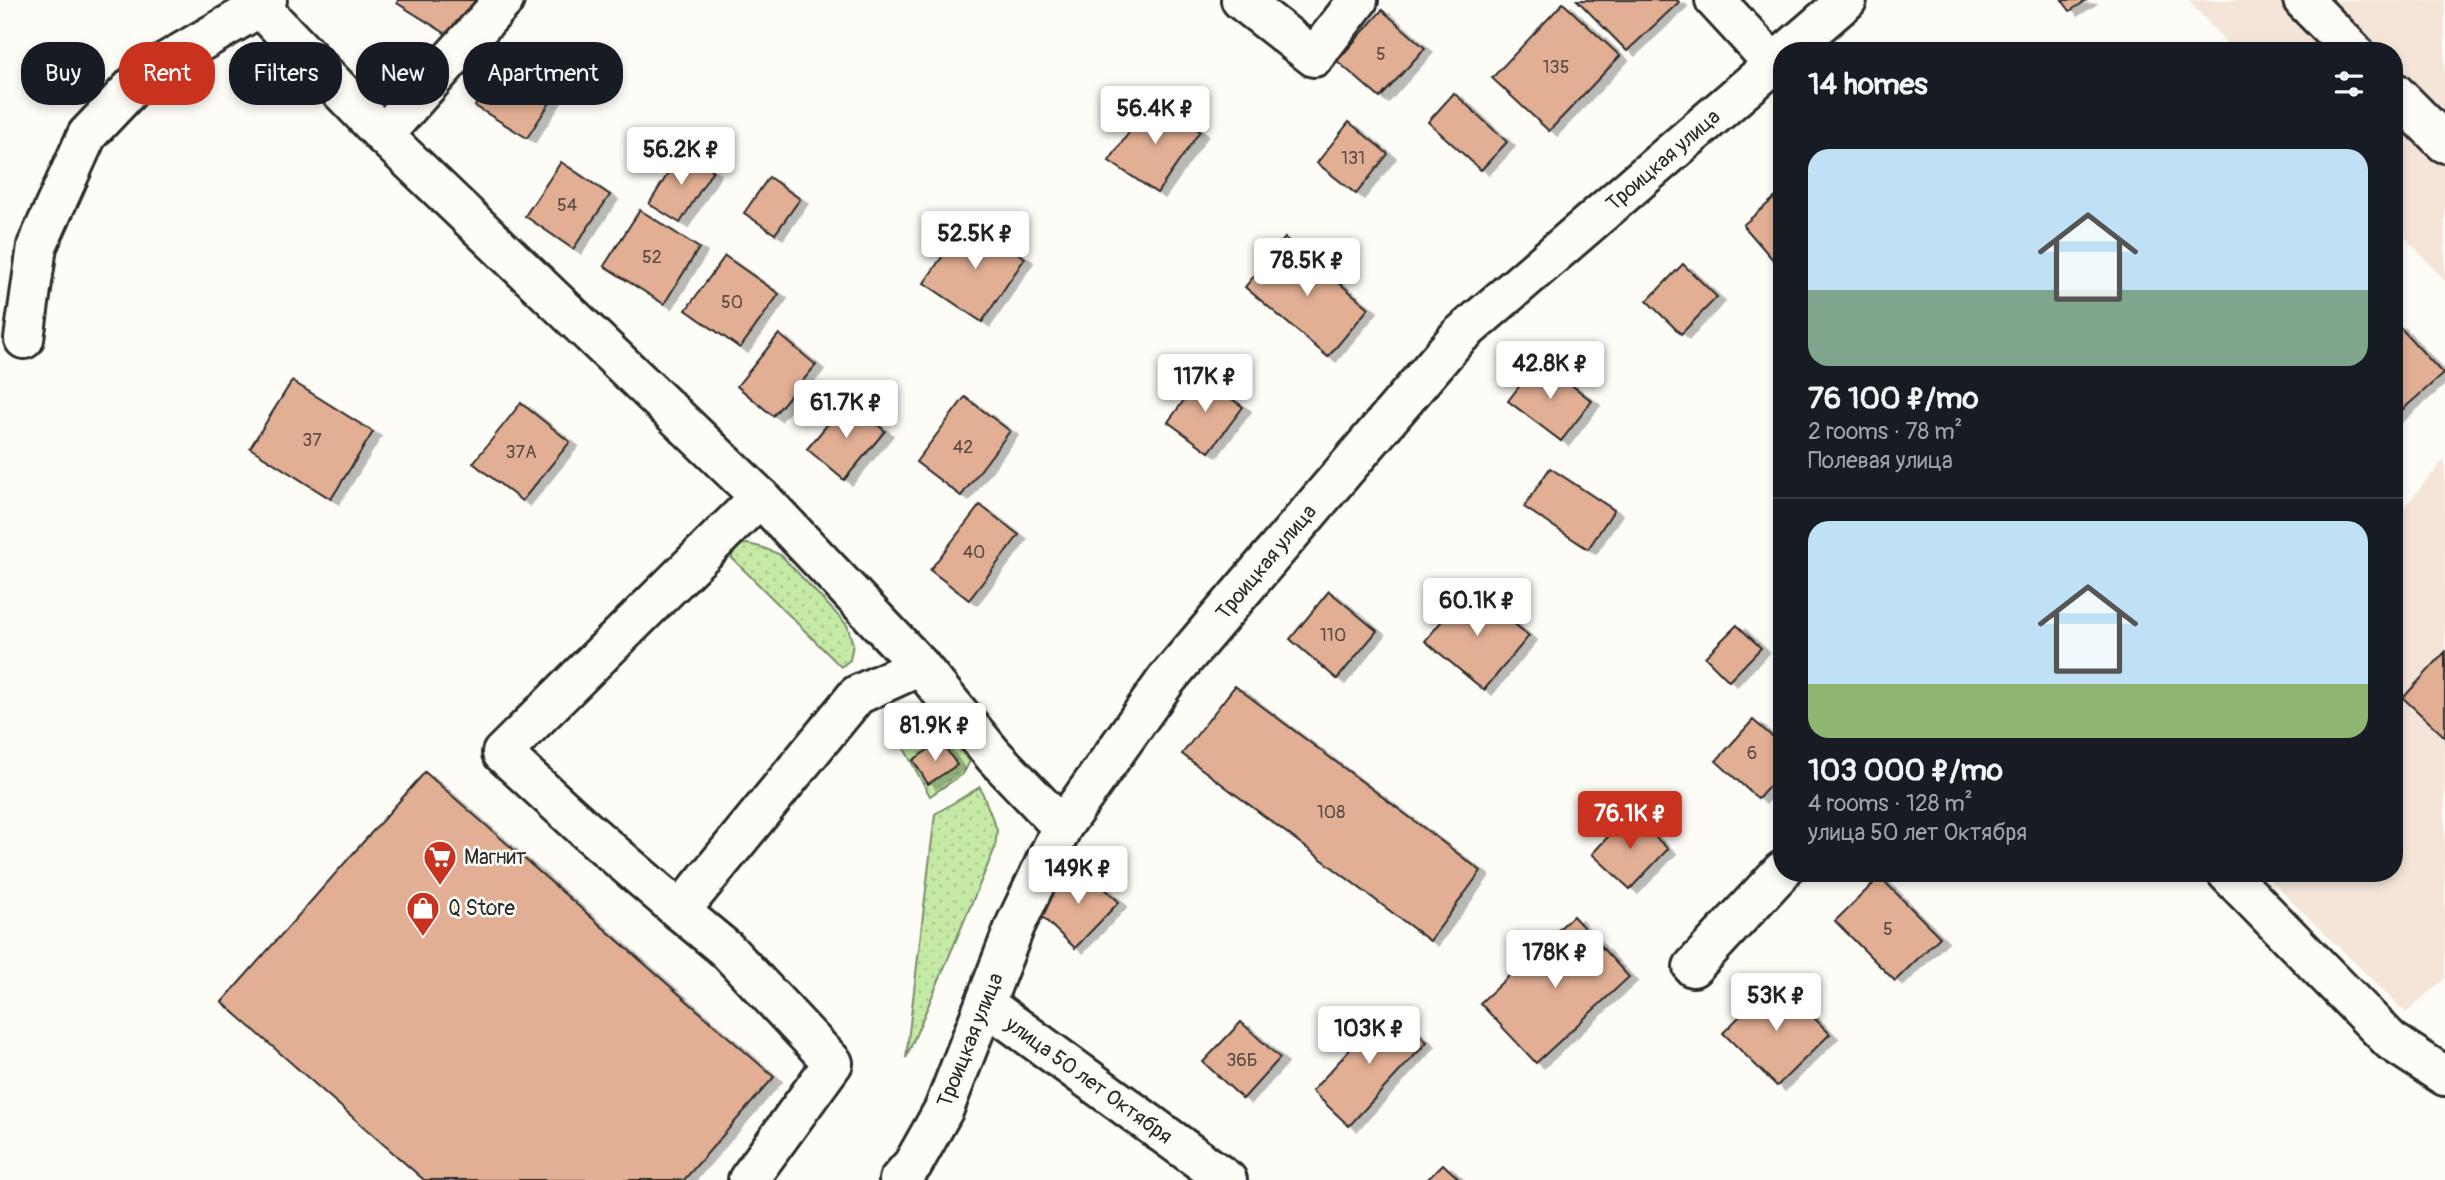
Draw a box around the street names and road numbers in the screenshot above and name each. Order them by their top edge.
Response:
street label: Троицкая улица [1601,103,1726,217]
street label: Троицкая улица [1210,499,1323,626]
street label: Троицкая улица [931,969,1010,1111]
street label: улица 50 лет Октября [999,1010,1178,1150]

